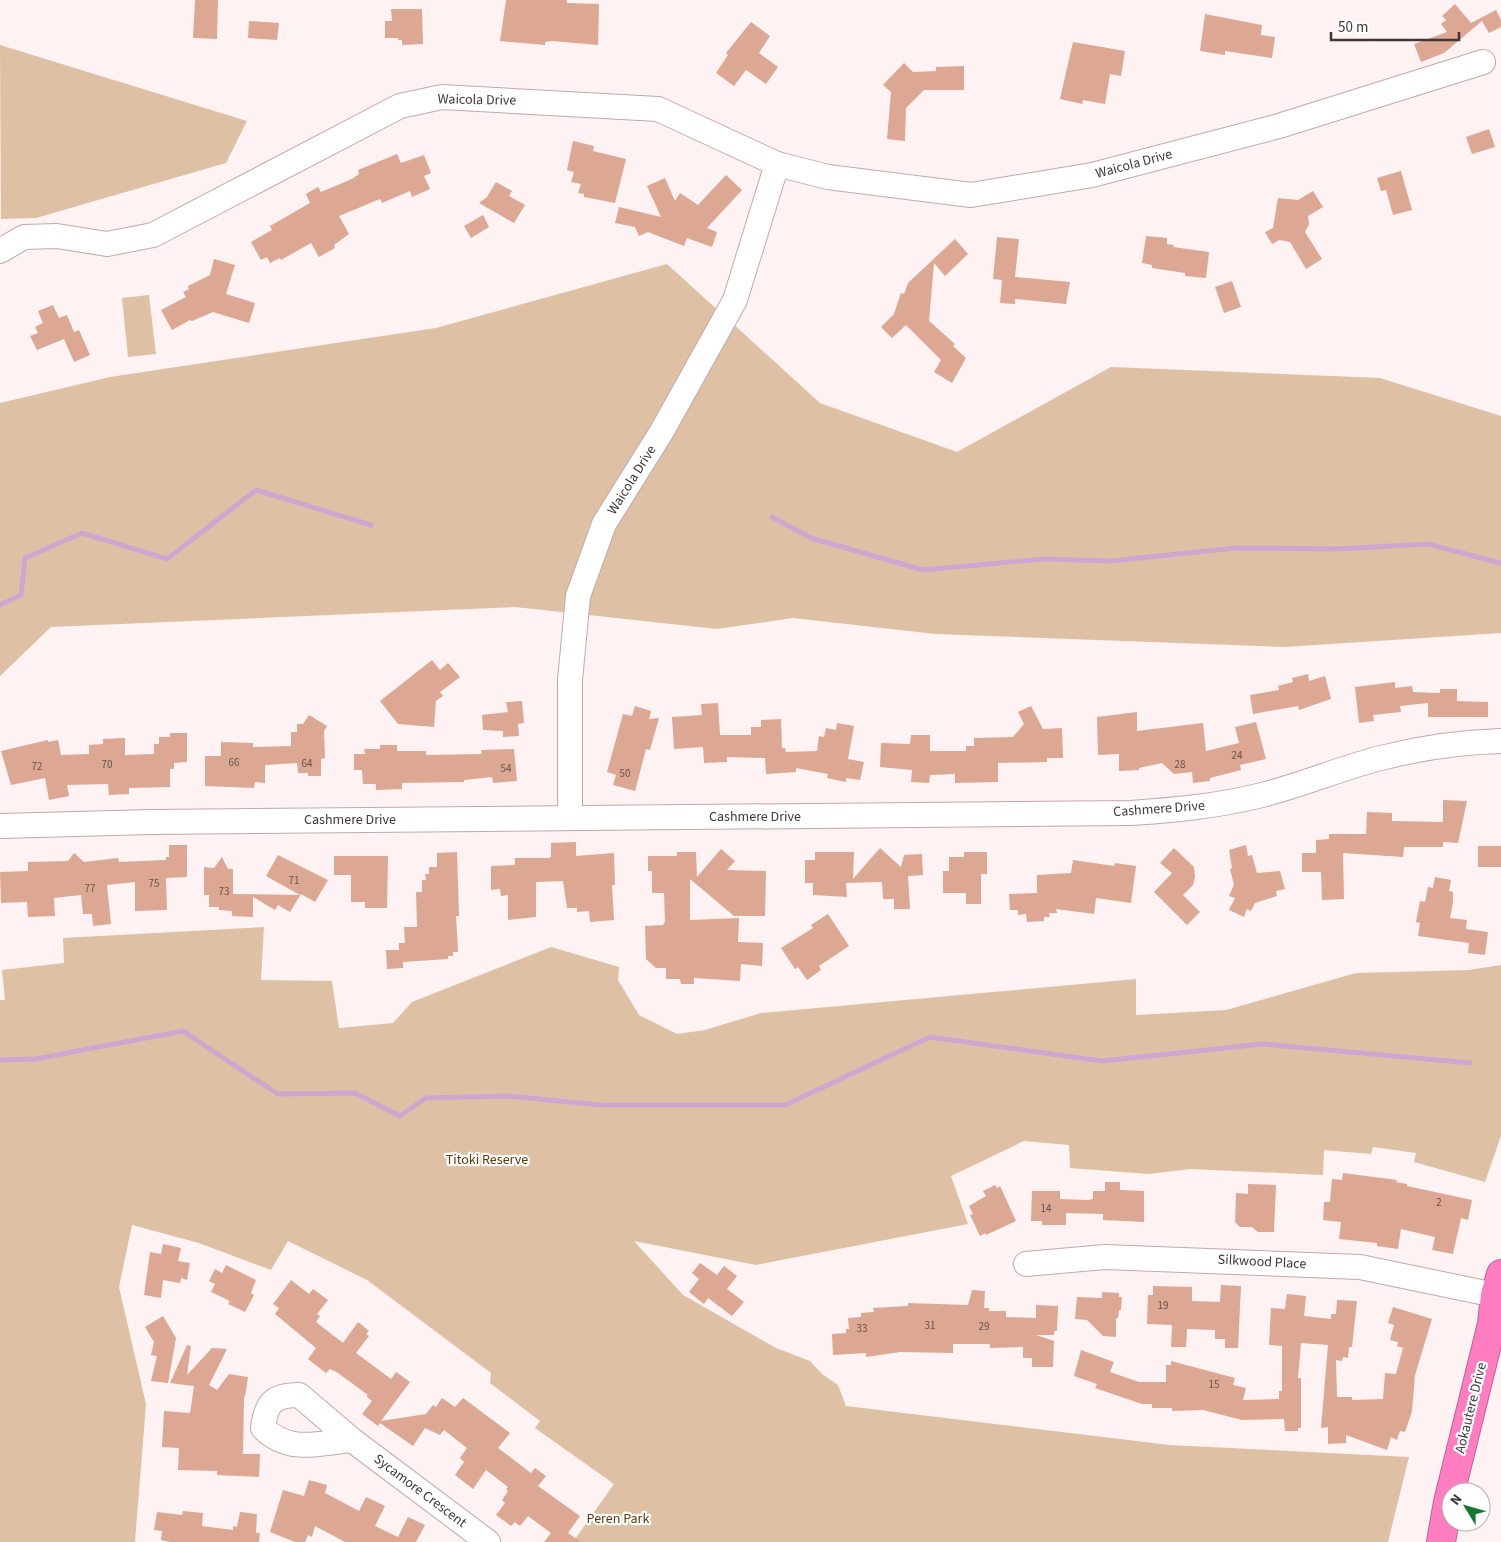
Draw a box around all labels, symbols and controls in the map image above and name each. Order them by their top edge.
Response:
scale bar [1331,10,1458,42]
text: 50 m [1338,17,1368,38]
street label: Waicola Drive [437,89,517,111]
street label: Waicola Drive [1093,144,1175,184]
street label: Waicola Drive [603,441,661,519]
house number: 24 [1232,748,1243,763]
house number: 66 [229,755,240,770]
house number: 64 [302,756,313,771]
house number: 70 [102,757,112,772]
house number: 28 [1175,757,1186,772]
house number: 72 [32,759,42,774]
house number: 54 [501,761,512,776]
house number: 50 [620,766,630,781]
street label: Cashmere Drive [1112,796,1206,822]
street label: Cashmere Drive [709,807,801,827]
street label: Cashmere Drive [304,810,396,830]
house number: 71 [289,873,299,888]
house number: 75 [149,876,159,891]
house number: 77 [85,881,95,896]
house number: 73 [219,884,229,899]
park label: Titoki Reserve [446,1150,528,1170]
house number: 2 [1436,1195,1442,1210]
house number: 14 [1041,1201,1052,1216]
street label: Silkwood Place [1217,1250,1307,1274]
house number: 19 [1158,1298,1168,1313]
house number: 31 [925,1318,935,1333]
house number: 29 [979,1319,989,1334]
house number: 33 [857,1321,867,1336]
street label: Aokautere Drive [1450,1360,1492,1456]
house number: 15 [1209,1377,1219,1392]
street label: Sycamore Crescent [369,1449,471,1533]
north arrow [1441,1482,1491,1532]
text: N [1446,1490,1467,1510]
park label: Peren Park [587,1509,649,1529]

